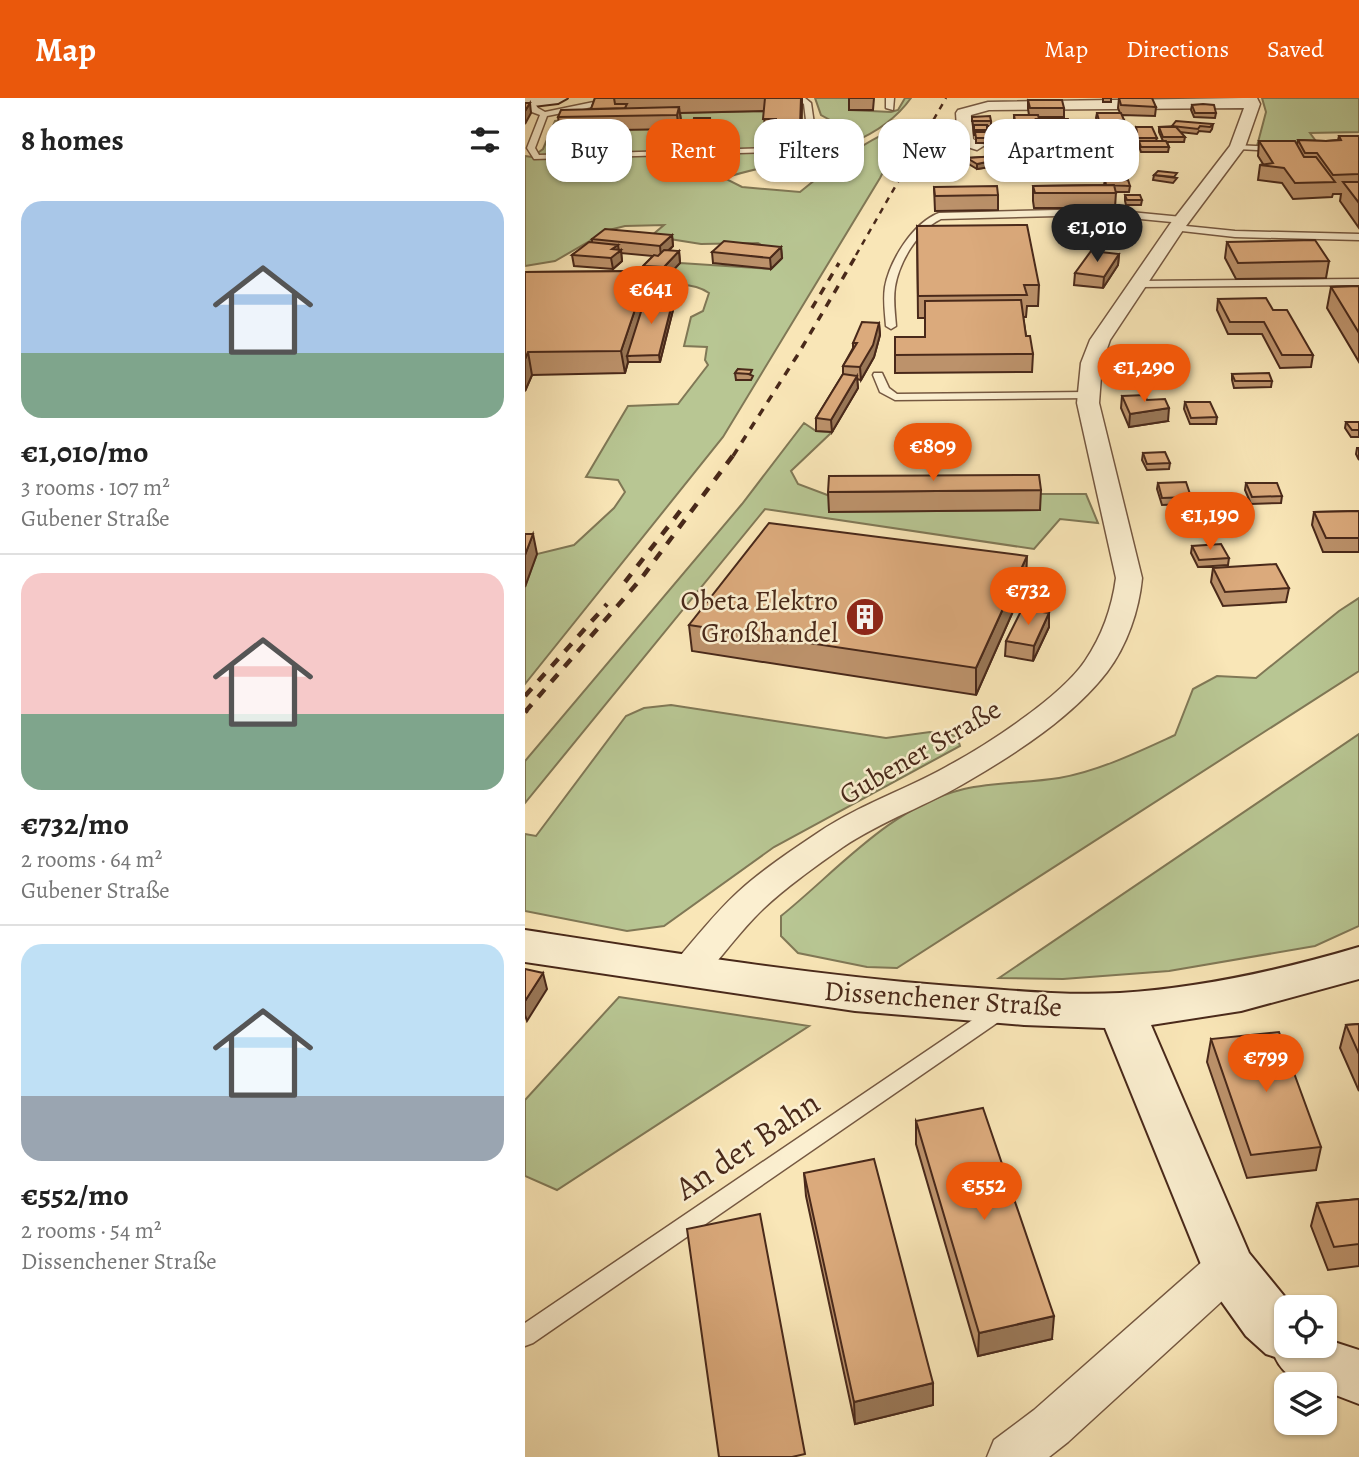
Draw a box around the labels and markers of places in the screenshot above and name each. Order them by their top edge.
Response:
pin: €1,010 [1040,204,1154,264]
pin: €641 [610,266,692,326]
pin: €1,290 [1087,344,1201,404]
pin: €809 [892,424,974,483]
pin: €1,190 [1153,492,1267,552]
pin: €732 [987,568,1069,627]
place label: Obeta Elektro Großhandel [681,582,838,652]
building icon: Obeta Elektro Großhandel [844,596,886,638]
pin: €799 [1225,1034,1307,1094]
pin: €552 [943,1162,1025,1222]

